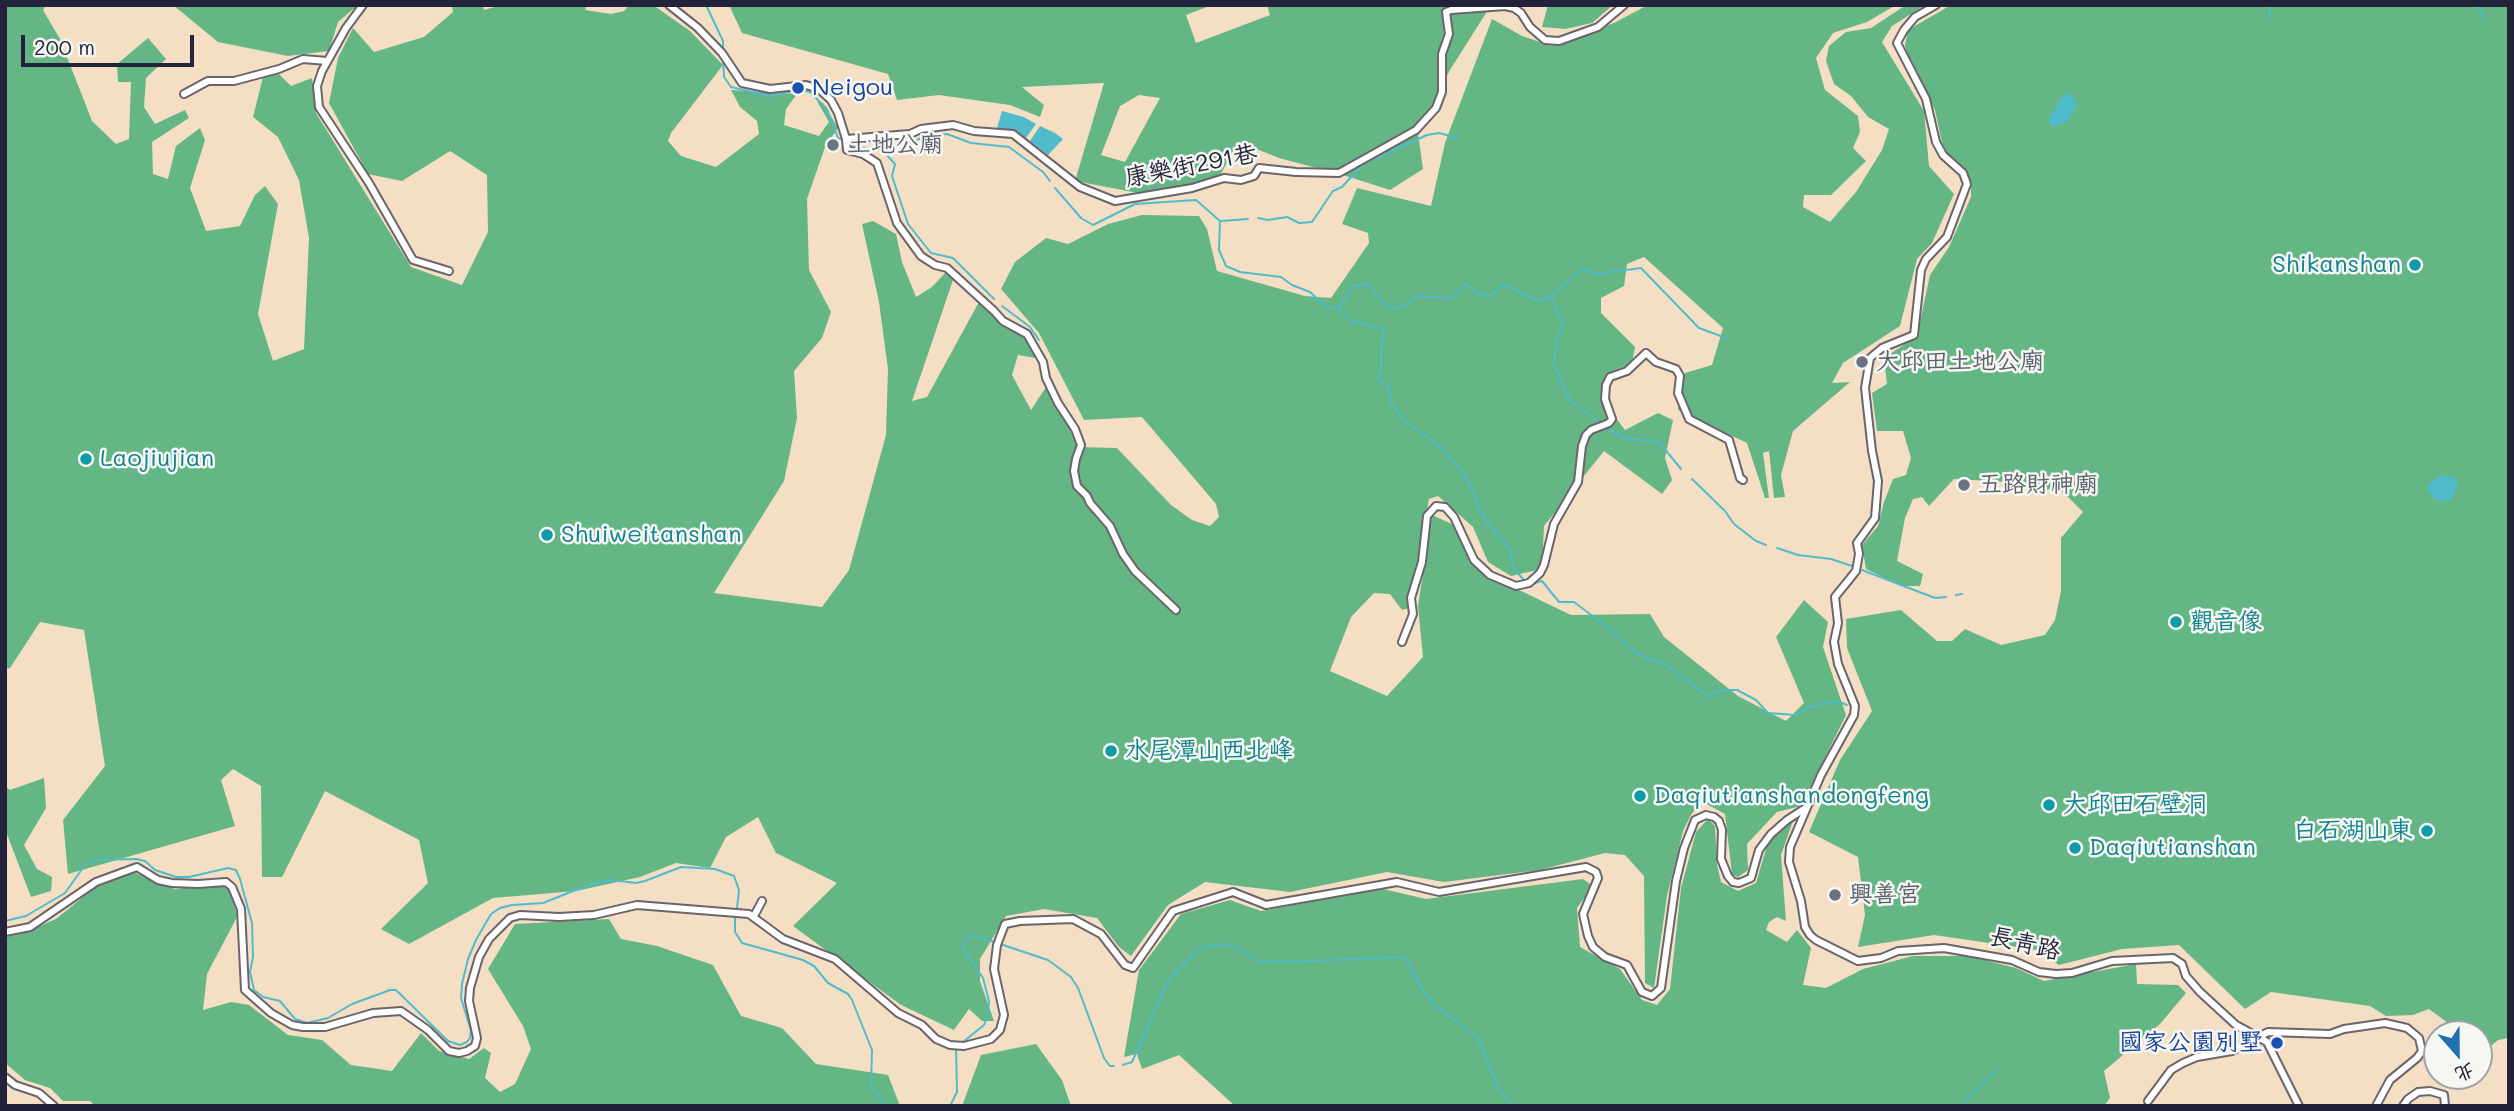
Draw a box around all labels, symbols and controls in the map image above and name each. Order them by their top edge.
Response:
scale bar [24,21,198,65]
text: 200 m [34,33,95,60]
place label: Neigou [812,74,893,102]
marker: Neigou [790,80,806,96]
place label: 土地公廟 [847,131,943,159]
marker: 土地公廟 [825,137,841,153]
street label: 康樂街291巷 [1122,139,1260,193]
place label: Shikanshan [2272,251,2401,279]
marker: Shikanshan [2407,257,2423,273]
place label: 大邱田土地公廟 [1876,348,2044,376]
marker: 大邱田土地公廟 [1854,354,1870,370]
place label: Laojiujian [100,445,214,473]
marker: Laojiujian [78,451,94,467]
place label: 五路財神廟 [1978,471,2098,499]
marker: 五路財神廟 [1956,477,1972,493]
place label: Shuiweitanshan [561,521,742,549]
marker: Shuiweitanshan [539,527,555,543]
place label: 觀音像 [2190,608,2262,636]
marker: 觀音像 [2168,614,2184,630]
place label: 水尾潭山西北峰 [1125,737,1293,765]
marker: 水尾潭山西北峰 [1103,743,1119,759]
place label: Daqiutianshandongfeng [1654,782,1929,810]
marker: Daqiutianshandongfeng [1632,788,1648,804]
place label: 大邱田石壁洞 [2063,791,2207,819]
marker: 大邱田石壁洞 [2041,797,2057,813]
place label: 白石湖山東 [2293,817,2413,845]
marker: 白石湖山東 [2419,823,2435,839]
place label: Daqiutianshan [2089,834,2256,862]
marker: Daqiutianshan [2067,840,2083,856]
place label: 興善宮 [1849,881,1921,909]
marker: 興善宮 [1827,887,1843,903]
street label: 長青路 [1987,922,2063,966]
north arrow [2423,1020,2493,1090]
place label: 國家公園別墅 [2119,1029,2263,1057]
marker: 國家公園別墅 [2269,1035,2285,1051]
text: 北 [2452,1058,2478,1088]

